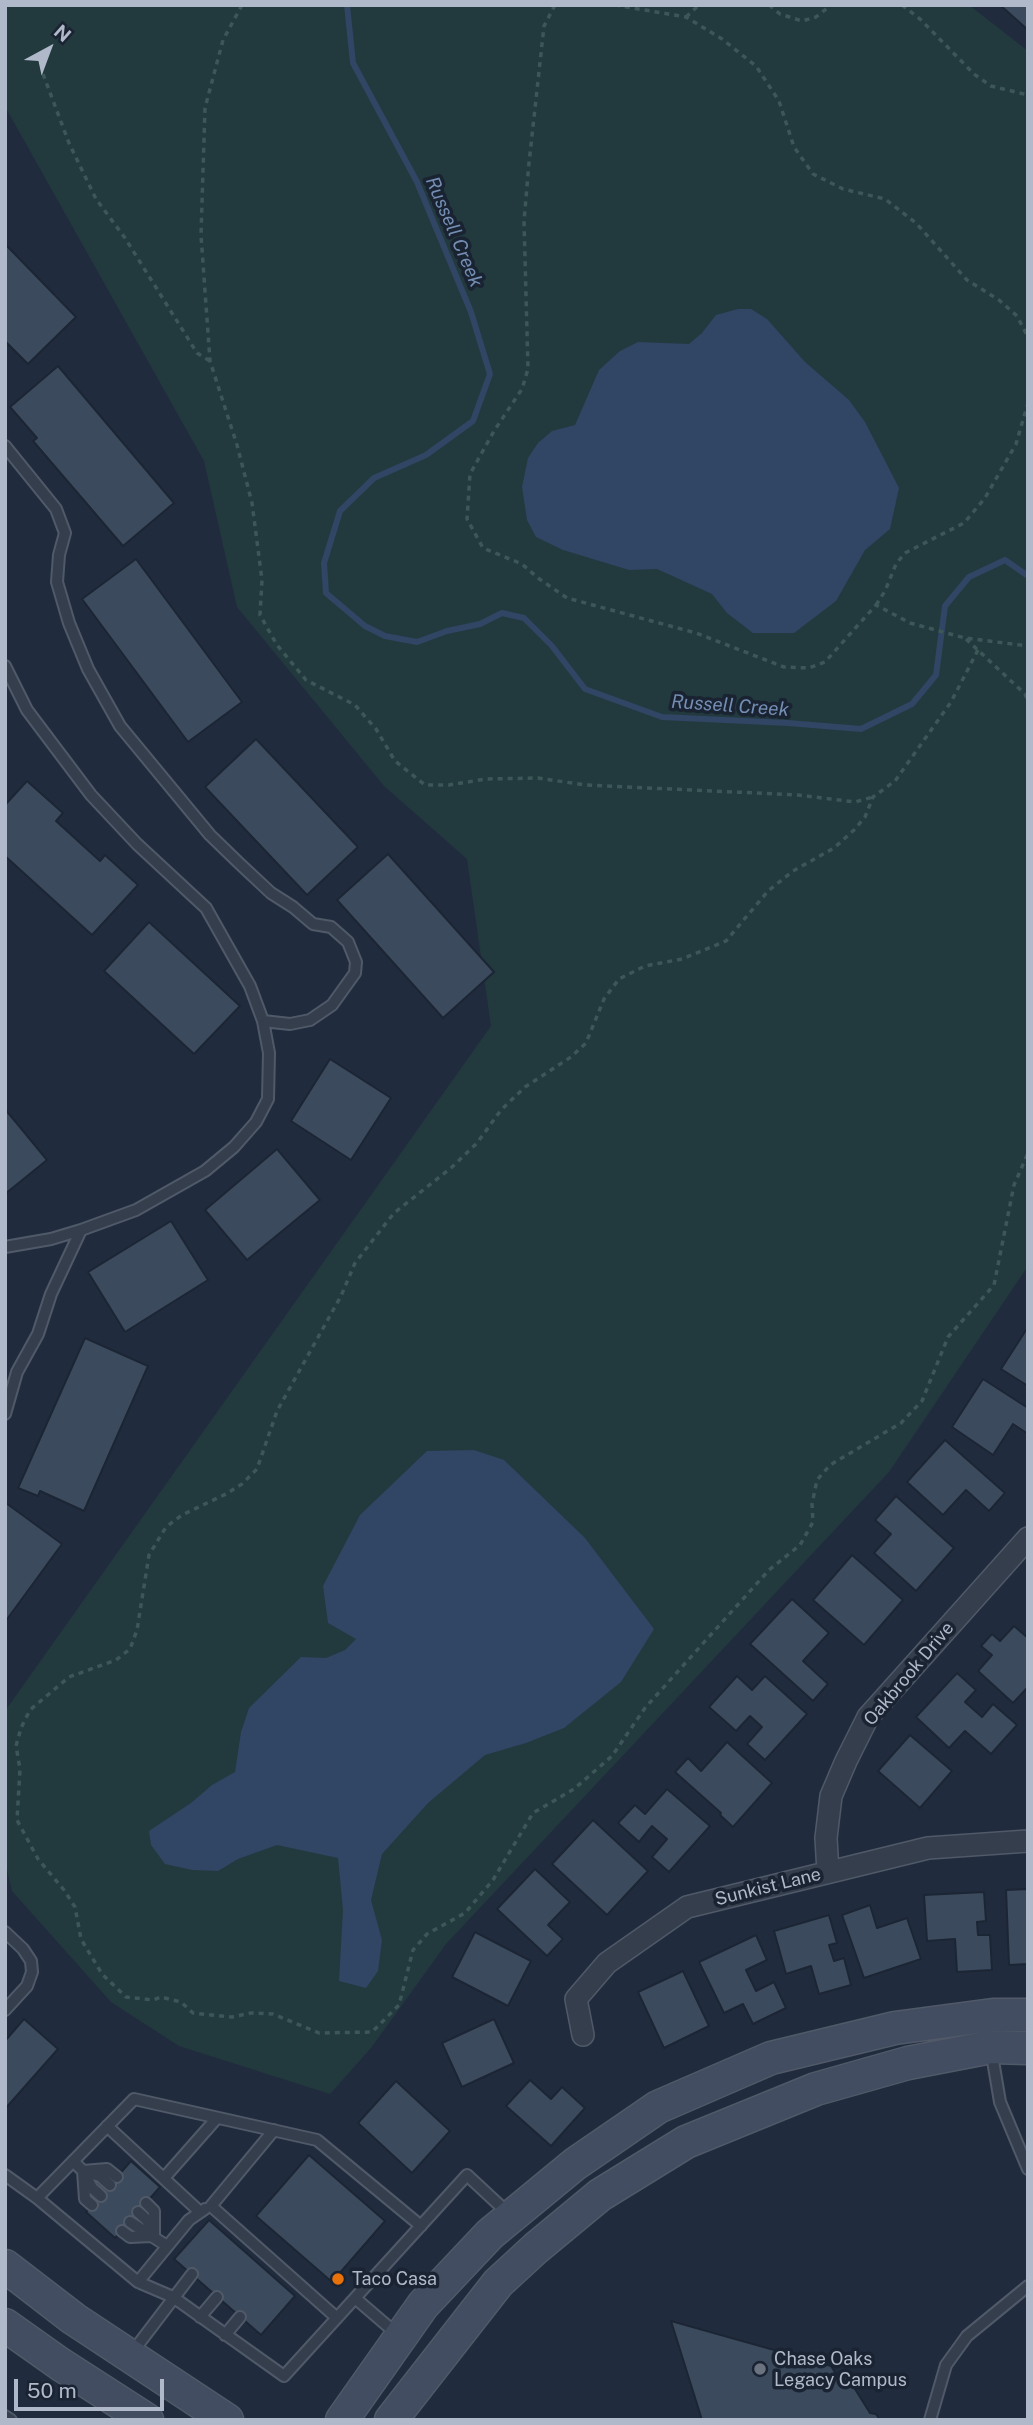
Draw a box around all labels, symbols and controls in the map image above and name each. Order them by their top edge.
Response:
north arrow [14,14,84,84]
text: N [50,20,76,46]
water label: Russell Creek [420,173,488,291]
water label: Russell Creek [670,691,790,721]
street label: Oakbrook Drive [859,1618,959,1730]
street label: Sunkist Lane [713,1863,823,1911]
place label: Taco Casa [352,2268,437,2290]
marker: Taco Casa [330,2271,346,2287]
place label: Chase Oaks Legacy Campus [774,2348,907,2390]
marker: Chase Oaks Legacy Campus [752,2361,768,2377]
scale bar [18,2366,168,2410]
text: 50 m [27,2378,77,2403]

